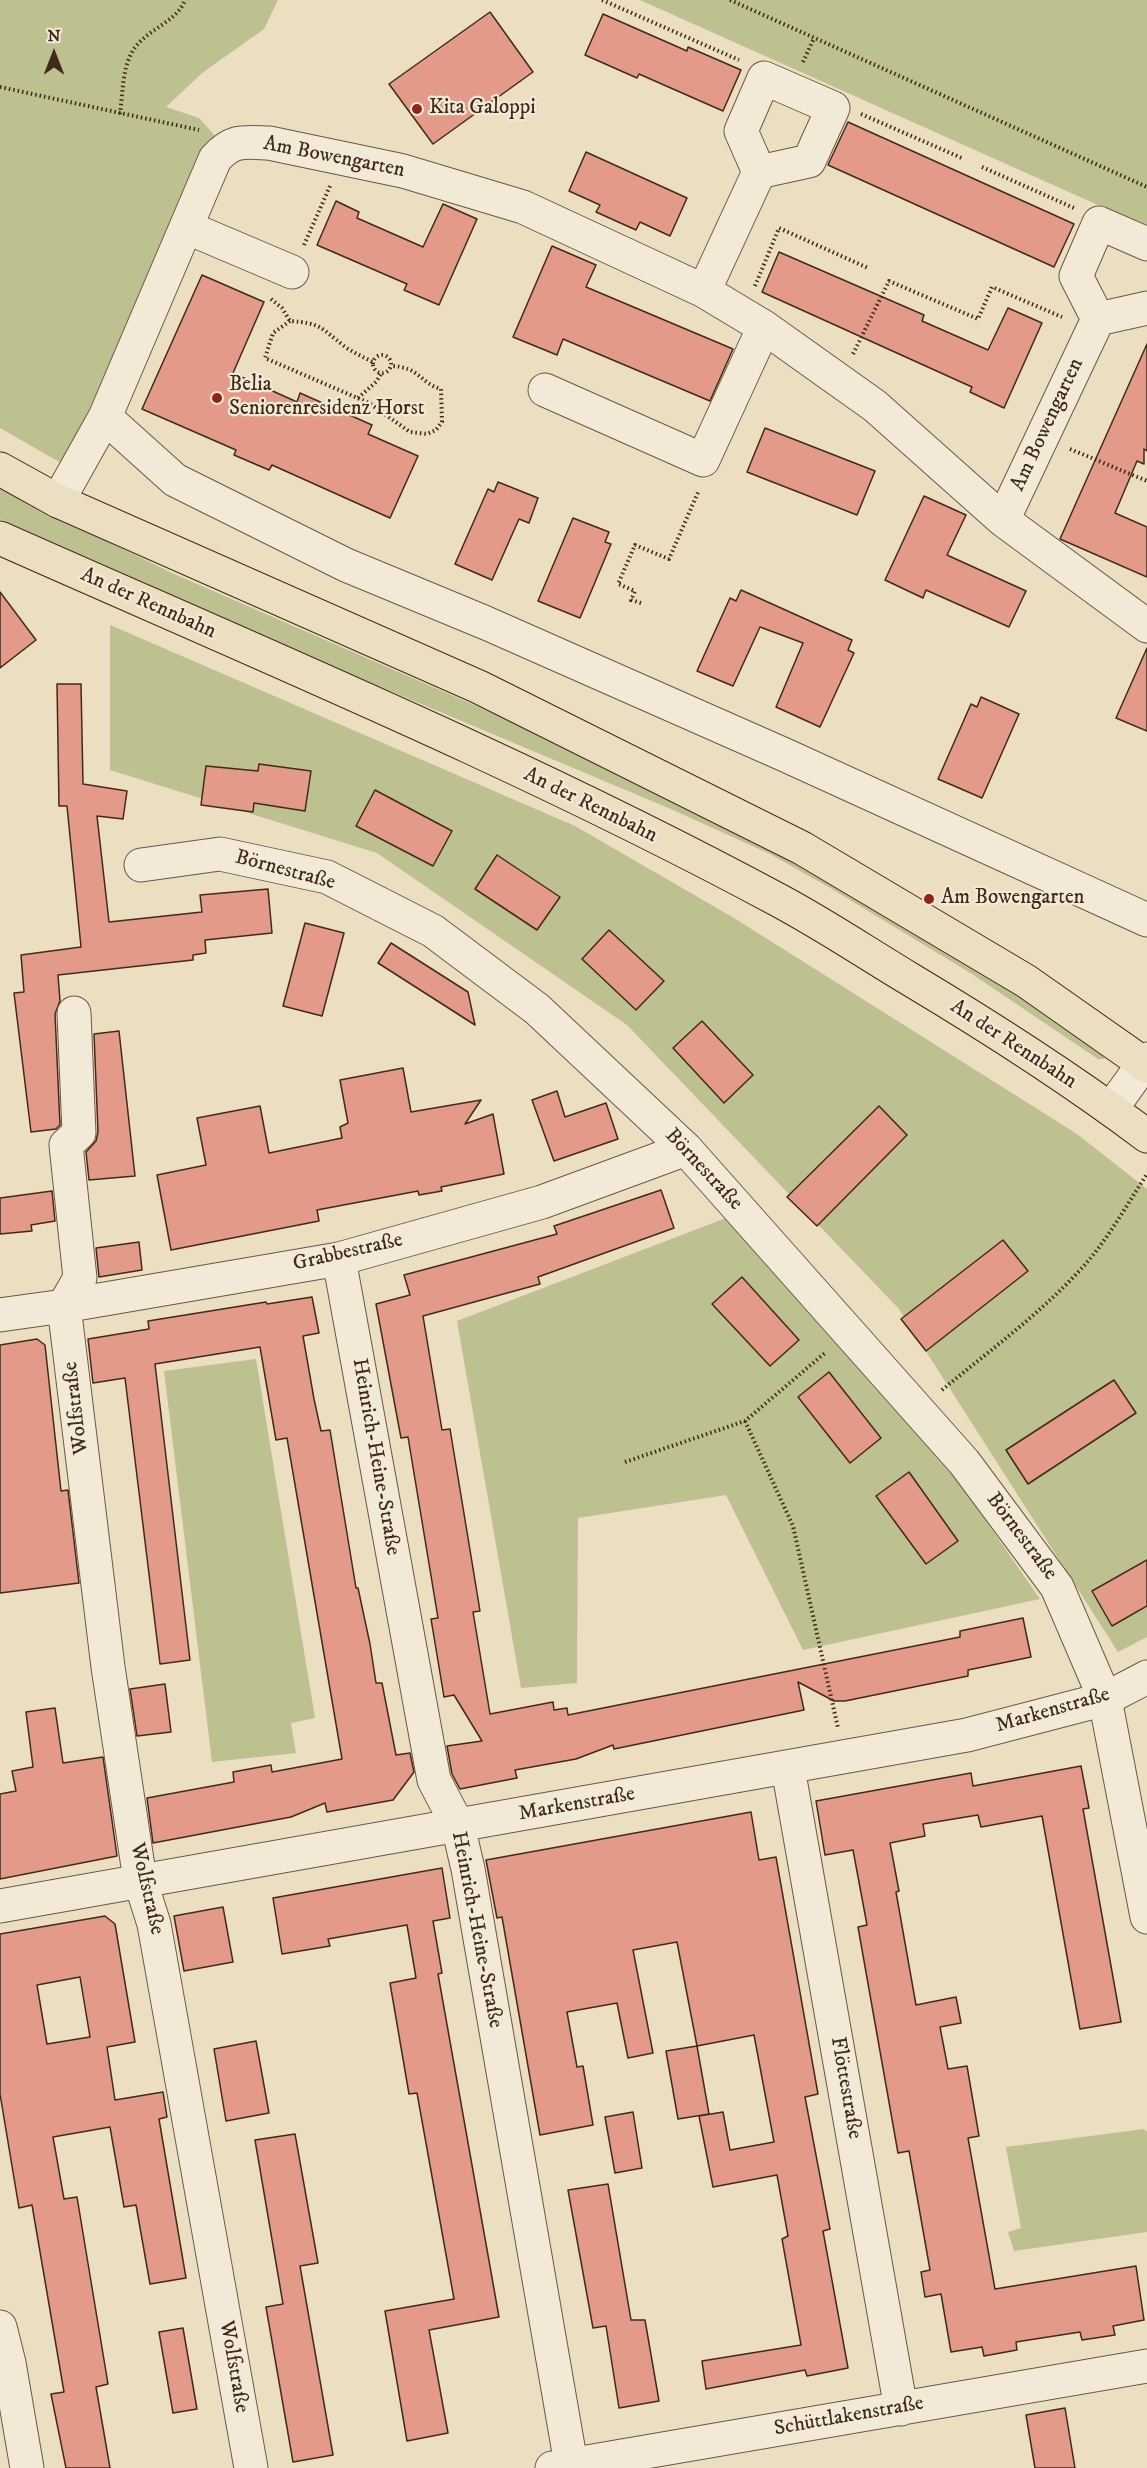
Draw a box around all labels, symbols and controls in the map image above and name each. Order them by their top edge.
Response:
north arrow [24,24,84,84]
text: N [47,26,61,46]
place label: Kita Galoppi [429,96,536,122]
marker: Kita Galoppi [410,102,424,116]
street label: Am Bowengarten [261,132,407,184]
street label: Am Bowengarten [1006,355,1090,495]
place label: Belia Seniorenresidenz Horst [229,373,424,423]
marker: Belia Seniorenresidenz Horst [210,391,224,405]
street label: An der Rennbahn [76,563,220,645]
street label: An der Rennbahn [519,763,661,849]
street label: Börnestraße [232,846,338,896]
place label: Am Bowengarten [941,886,1085,912]
marker: Am Bowengarten [922,892,936,906]
street label: An der Rennbahn [945,995,1081,1095]
street label: Börnestraße [659,1124,747,1216]
street label: Grabbestraße [291,1228,405,1278]
street label: Heinrich-Heine-Straße [345,1357,405,1557]
street label: Wolfstraße [59,1360,95,1456]
street label: Börnestraße [980,1488,1062,1586]
street label: Markenstraße [993,1683,1113,1739]
street label: Markenstraße [517,1782,637,1828]
street label: Heinrich-Heine-Straße [445,1830,507,2030]
street label: Wolfstraße [123,1841,169,1937]
street label: Flöttestraße [824,2035,866,2141]
street label: Wolfstraße [213,2319,253,2415]
street label: Schüttlakenstraße [772,2391,926,2443]

